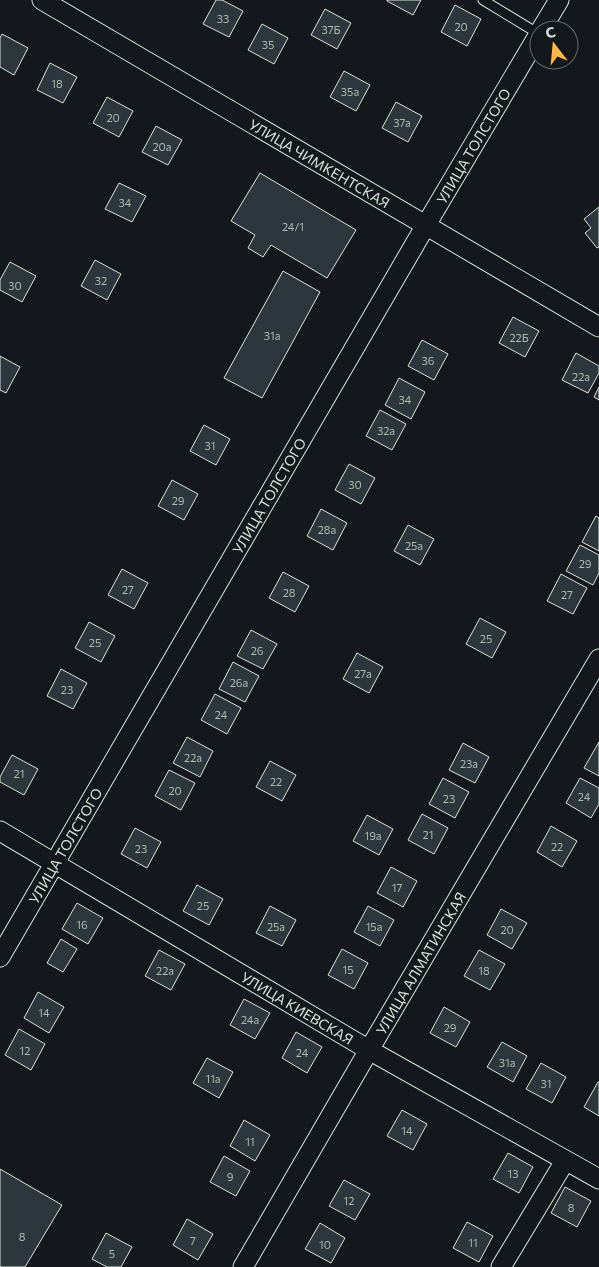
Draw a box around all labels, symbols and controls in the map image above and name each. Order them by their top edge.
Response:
house number: 33 [217,12,229,25]
house number: 20 [454,20,468,33]
north arrow [529,20,579,70]
house number: 37Б [322,23,341,36]
text: С [543,23,557,42]
house number: 35 [262,38,274,51]
house number: 18 [51,77,63,90]
house number: 35а [341,85,359,98]
street label: УЛИЦА ТОЛСТОГО [432,85,514,207]
house number: 20 [106,111,120,124]
street label: УЛИЦА ЧИМКЕНТСКАЯ [246,115,393,211]
house number: 37а [393,116,411,129]
house number: 20а [153,140,171,153]
house number: 34 [119,196,132,209]
house number: 24/1 [282,220,304,233]
house number: 32 [95,274,107,287]
house number: 30 [8,279,22,292]
house number: 31а [264,329,280,342]
house number: 22Б [509,331,529,344]
house number: 36 [422,354,435,367]
house number: 22а [572,370,590,383]
house number: 34 [399,393,412,406]
house number: 32а [377,424,395,437]
street label: УЛИЦА ТОЛСТОГО [228,435,309,556]
house number: 31 [205,439,215,452]
house number: 30 [348,478,362,491]
house number: 29 [172,494,185,507]
house number: 28а [318,523,336,536]
house number: 25а [405,539,423,552]
house number: 29 [579,557,592,570]
house number: 27 [122,583,134,596]
house number: 28 [283,586,296,599]
house number: 27 [561,588,573,601]
house number: 25 [480,632,492,645]
house number: 25 [89,636,101,649]
house number: 26 [251,644,264,657]
house number: 27а [354,667,372,680]
house number: 26а [230,676,248,689]
house number: 23 [61,683,73,696]
house number: 24 [215,708,228,721]
house number: 22а [184,751,202,764]
house number: 23а [460,757,478,770]
house number: 21 [14,767,24,780]
house number: 22 [270,775,282,788]
house number: 20 [168,784,182,797]
street label: УЛИЦА ТОЛСТОГО [25,785,105,906]
house number: 24 [578,790,591,803]
house number: 23 [443,792,455,805]
house number: 21 [423,828,433,841]
house number: 19а [364,829,382,842]
house number: 22 [551,840,563,853]
house number: 23 [135,842,147,855]
house number: 17 [392,881,402,894]
street label: УЛИЦА АЛМАТИНСКАЯ [372,889,469,1037]
house number: 25 [197,899,209,912]
house number: 16 [76,918,88,931]
house number: 25а [267,920,285,933]
house number: 15а [366,920,382,933]
house number: 20 [500,923,514,936]
house number: 15 [342,963,354,976]
house number: 22а [156,964,174,977]
house number: 18 [478,964,490,977]
street label: УЛИЦА КИЕВСКАЯ [238,968,357,1047]
house number: 14 [38,1006,50,1019]
house number: 24а [241,1013,259,1026]
house number: 29 [444,1021,457,1034]
house number: 12 [20,1044,30,1057]
house number: 24 [296,1046,309,1059]
house number: 31а [499,1056,515,1069]
house number: 11а [205,1072,221,1085]
house number: 31 [541,1077,551,1090]
house number: 14 [401,1124,413,1137]
house number: 11 [245,1135,255,1148]
house number: 13 [508,1167,518,1180]
house number: 9 [227,1170,234,1183]
house number: 12 [344,1194,354,1207]
house number: 8 [568,1201,575,1214]
house number: 8 [19,1230,26,1243]
house number: 7 [190,1234,196,1247]
house number: 11 [468,1236,478,1249]
house number: 10 [319,1238,331,1251]
house number: 5 [109,1247,115,1260]

